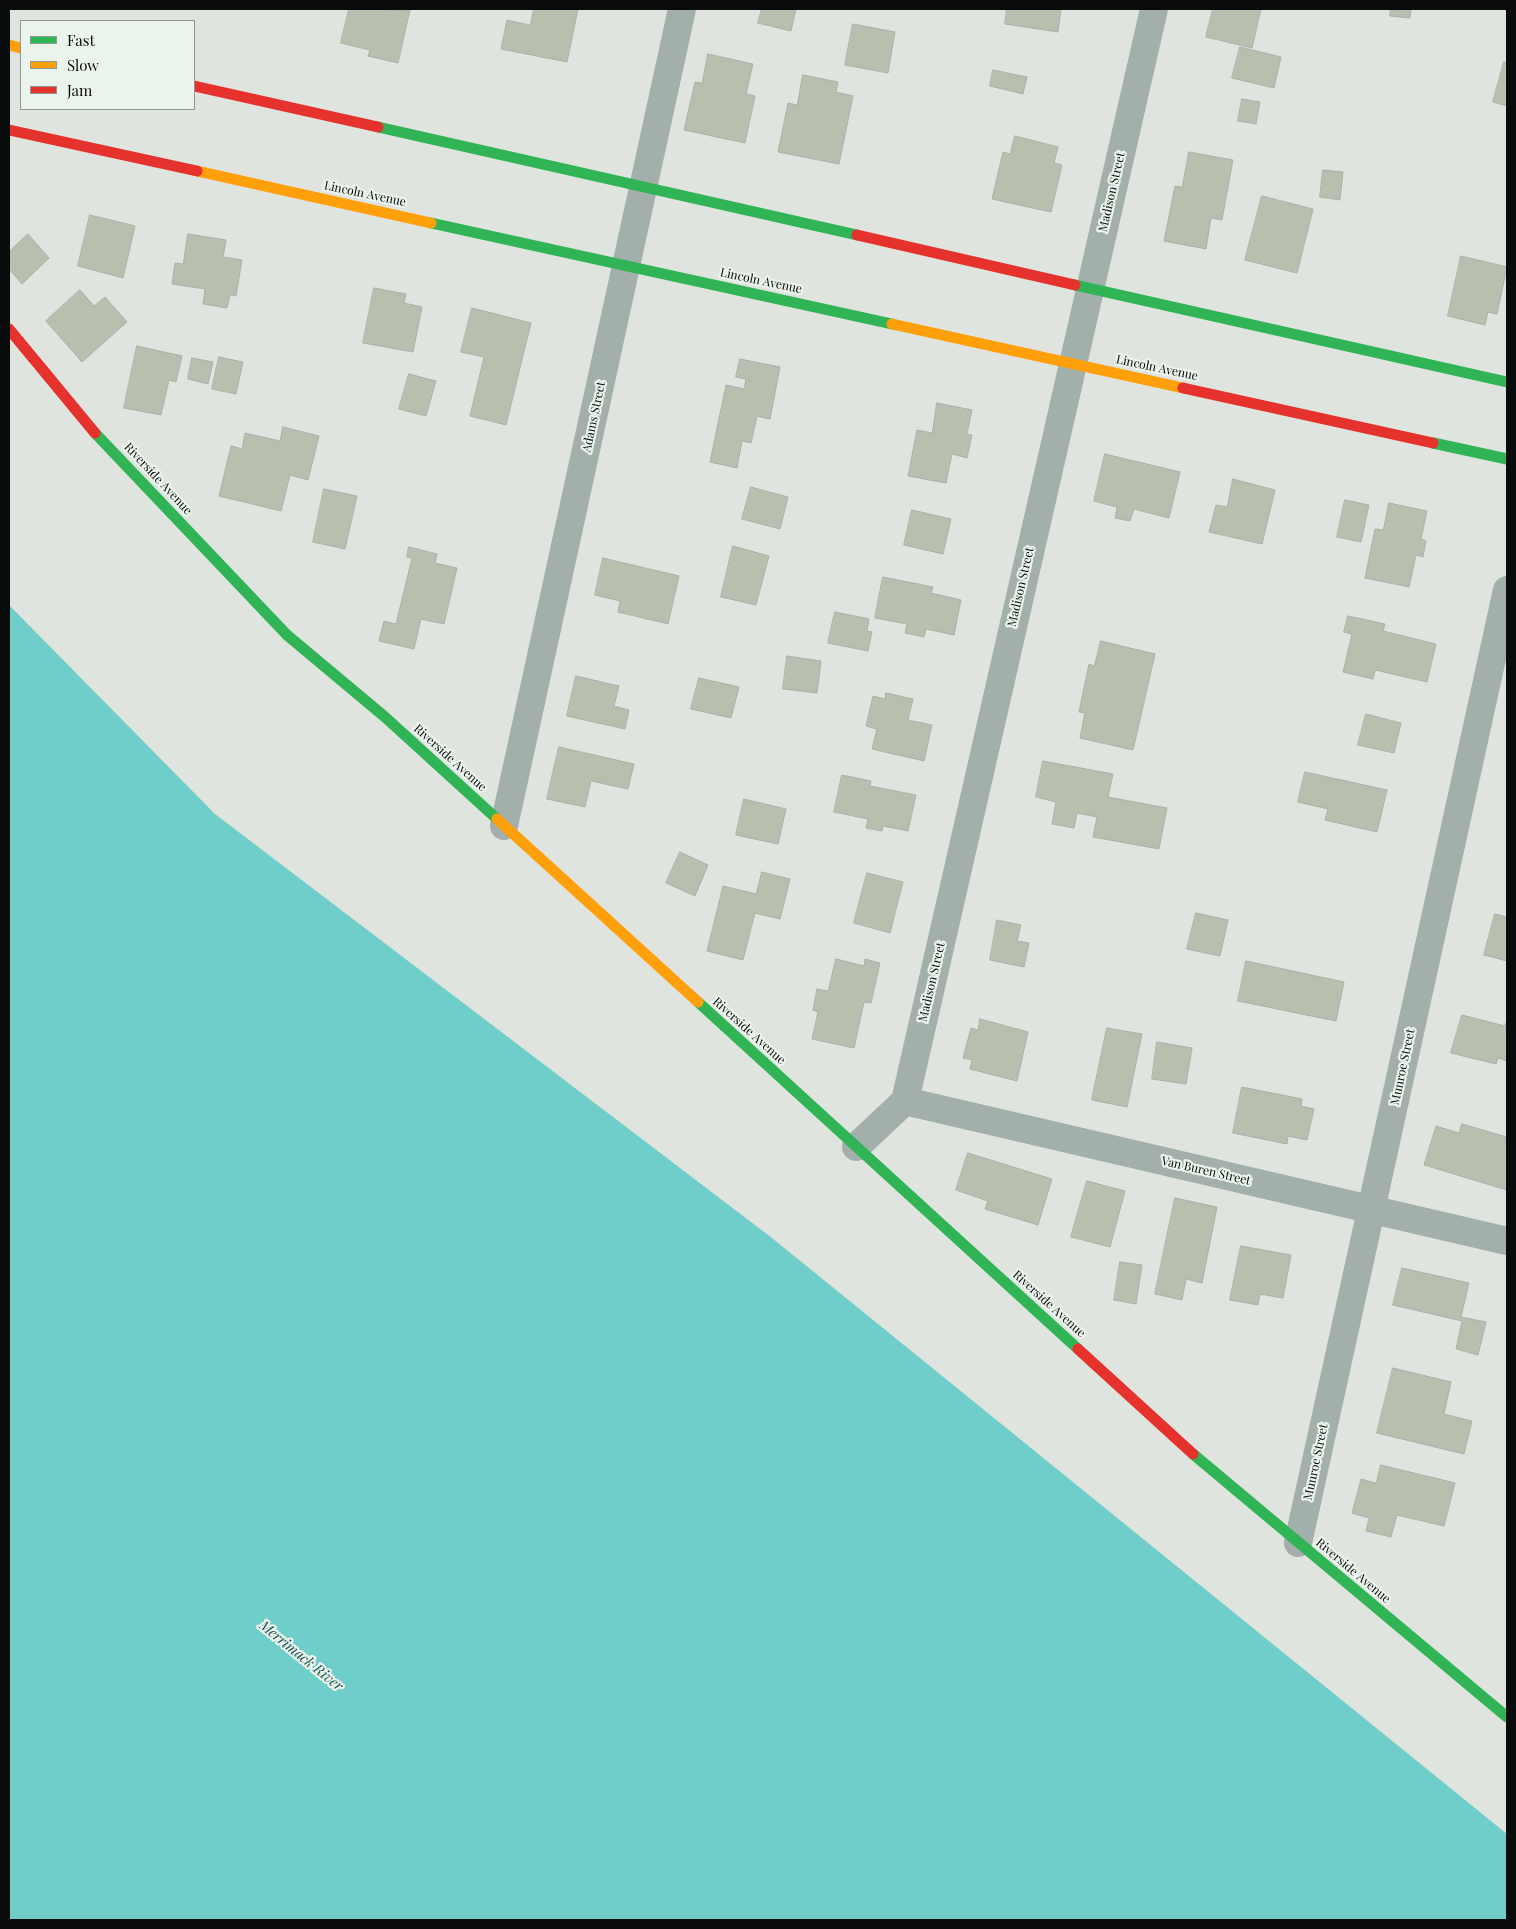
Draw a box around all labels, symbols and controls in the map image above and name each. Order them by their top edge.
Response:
legend [20,20,195,110]
text: Fast [67,30,95,50]
text: Slow [67,55,99,75]
text: Jam [67,80,92,100]
street label: Madison Street [1096,151,1128,233]
street label: Lincoln Avenue [323,178,407,210]
street label: Lincoln Avenue [719,265,803,297]
street label: Lincoln Avenue [1115,352,1199,384]
street label: Adams Street [579,380,609,454]
street label: Riverside Avenue [121,440,195,518]
street label: Madison Street [1005,546,1037,628]
street label: Riverside Avenue [411,722,489,794]
street label: Madison Street [916,941,948,1023]
street label: Riverside Avenue [710,995,788,1067]
street label: Munroe Street [1388,1028,1418,1106]
street label: Van Buren Street [1160,1154,1252,1188]
street label: Riverside Avenue [1010,1268,1088,1340]
street label: Munroe Street [1301,1423,1331,1501]
street label: Riverside Avenue [1313,1536,1393,1606]
water label: Merrimack River [256,1617,346,1695]

